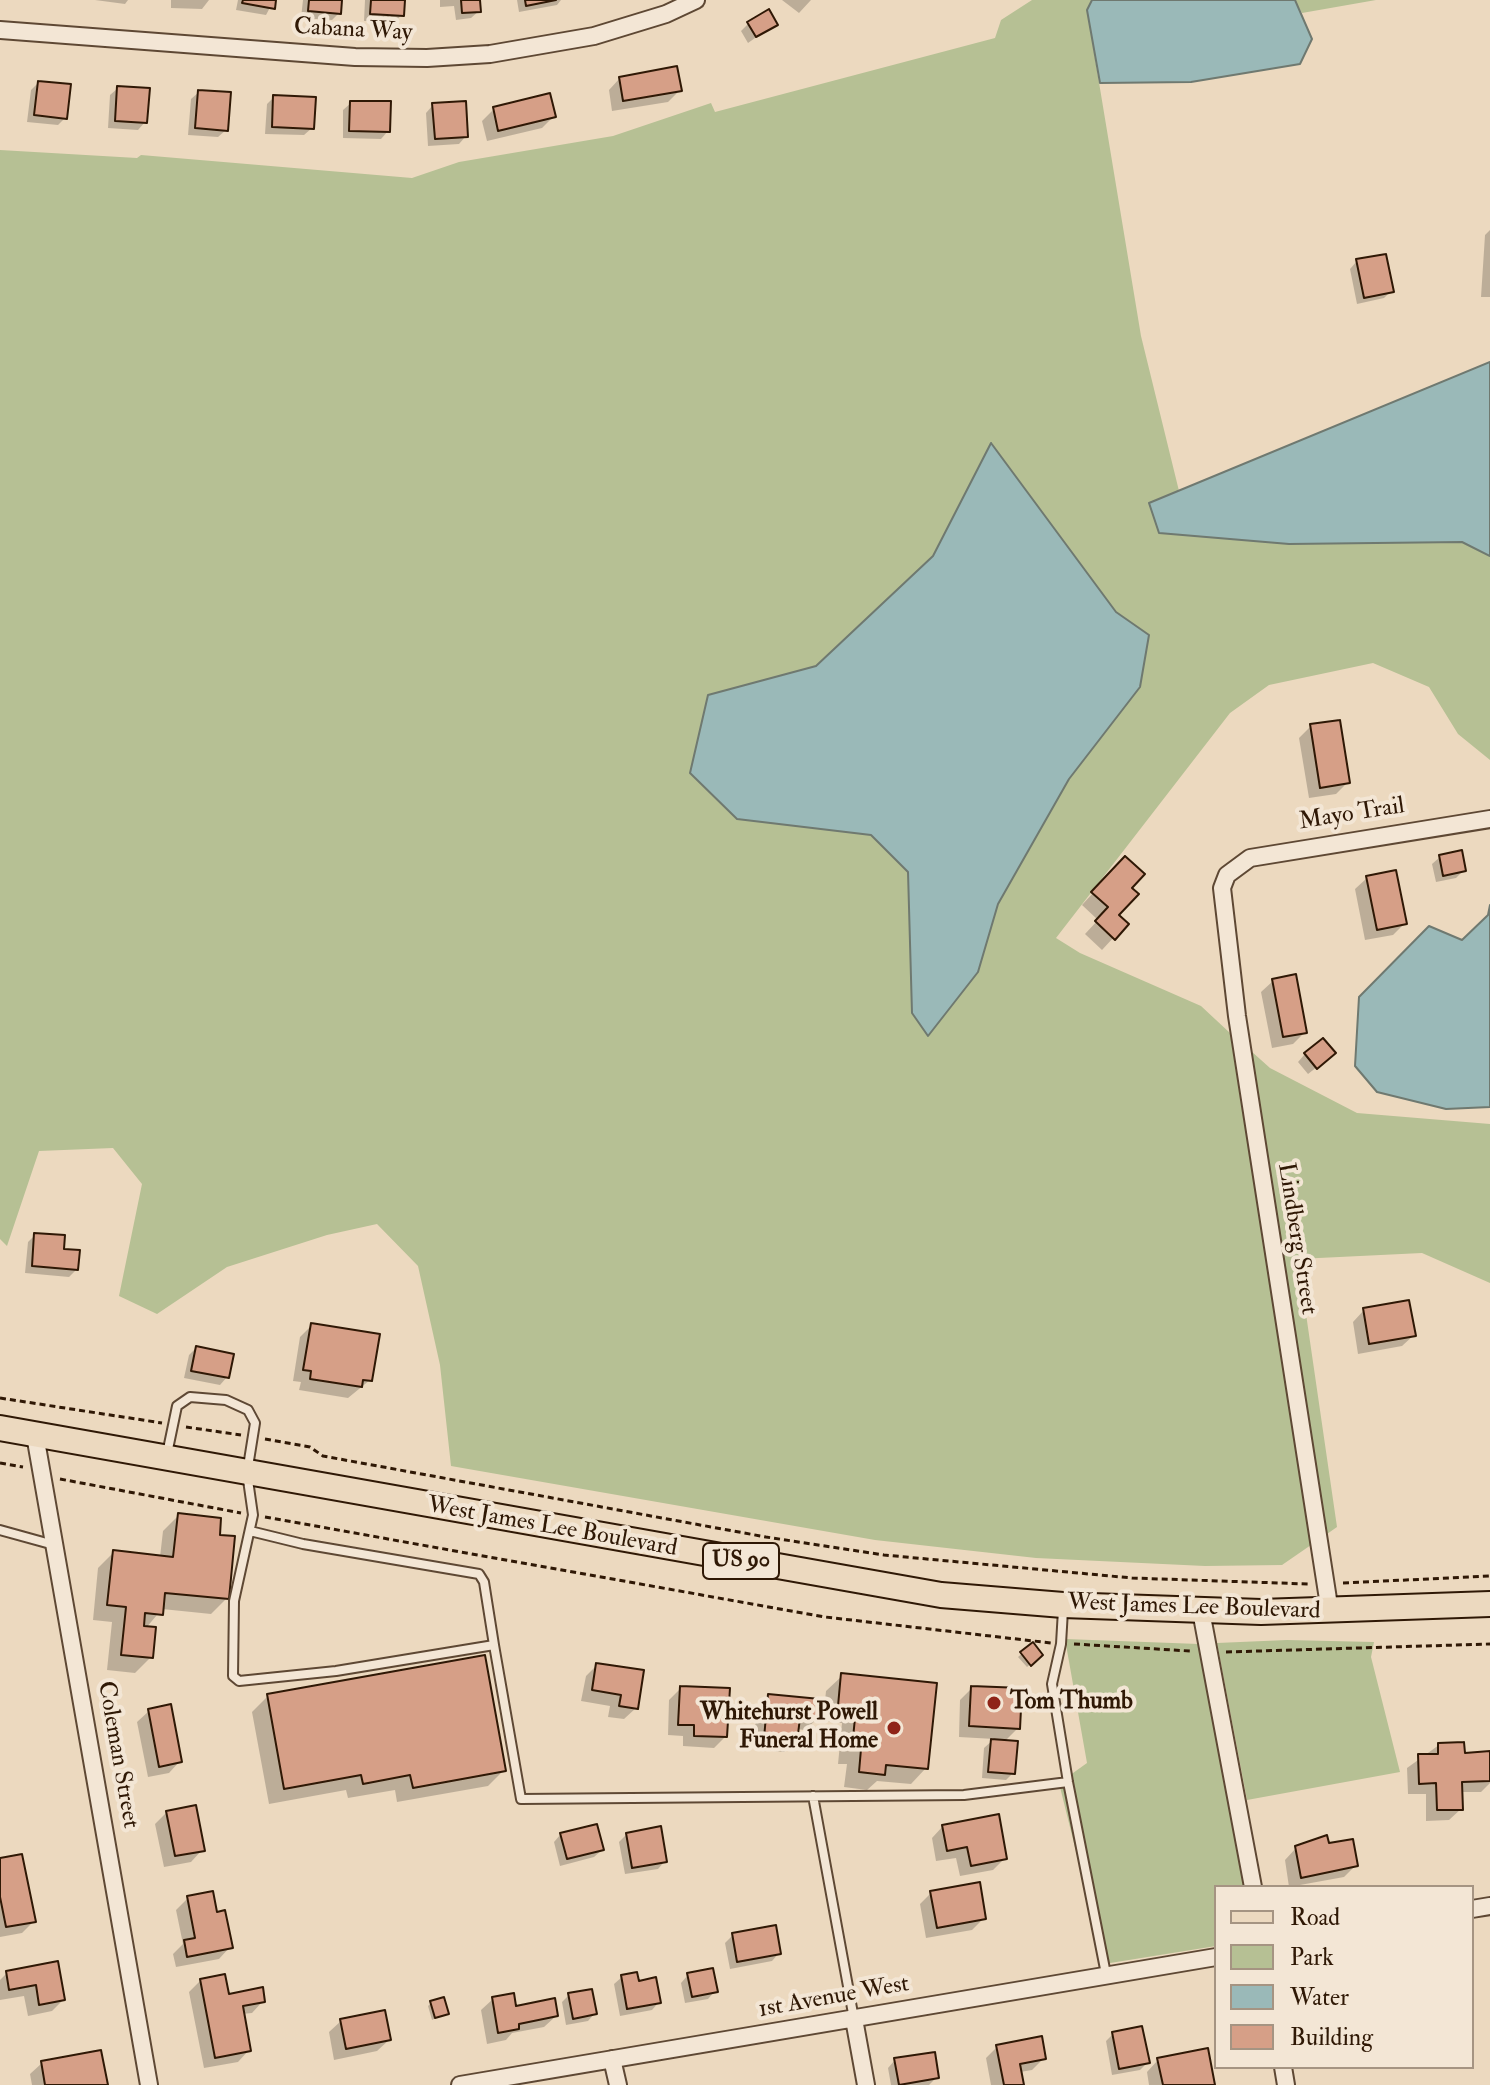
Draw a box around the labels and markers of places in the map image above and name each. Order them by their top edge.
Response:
place label: Tom Thumb [1010,1689,1133,1717]
marker: Tom Thumb [985,1694,1003,1712]
place label: Whitehurst Powell Funeral Home [700,1700,878,1756]
marker: Whitehurst Powell Funeral Home [885,1719,903,1737]

